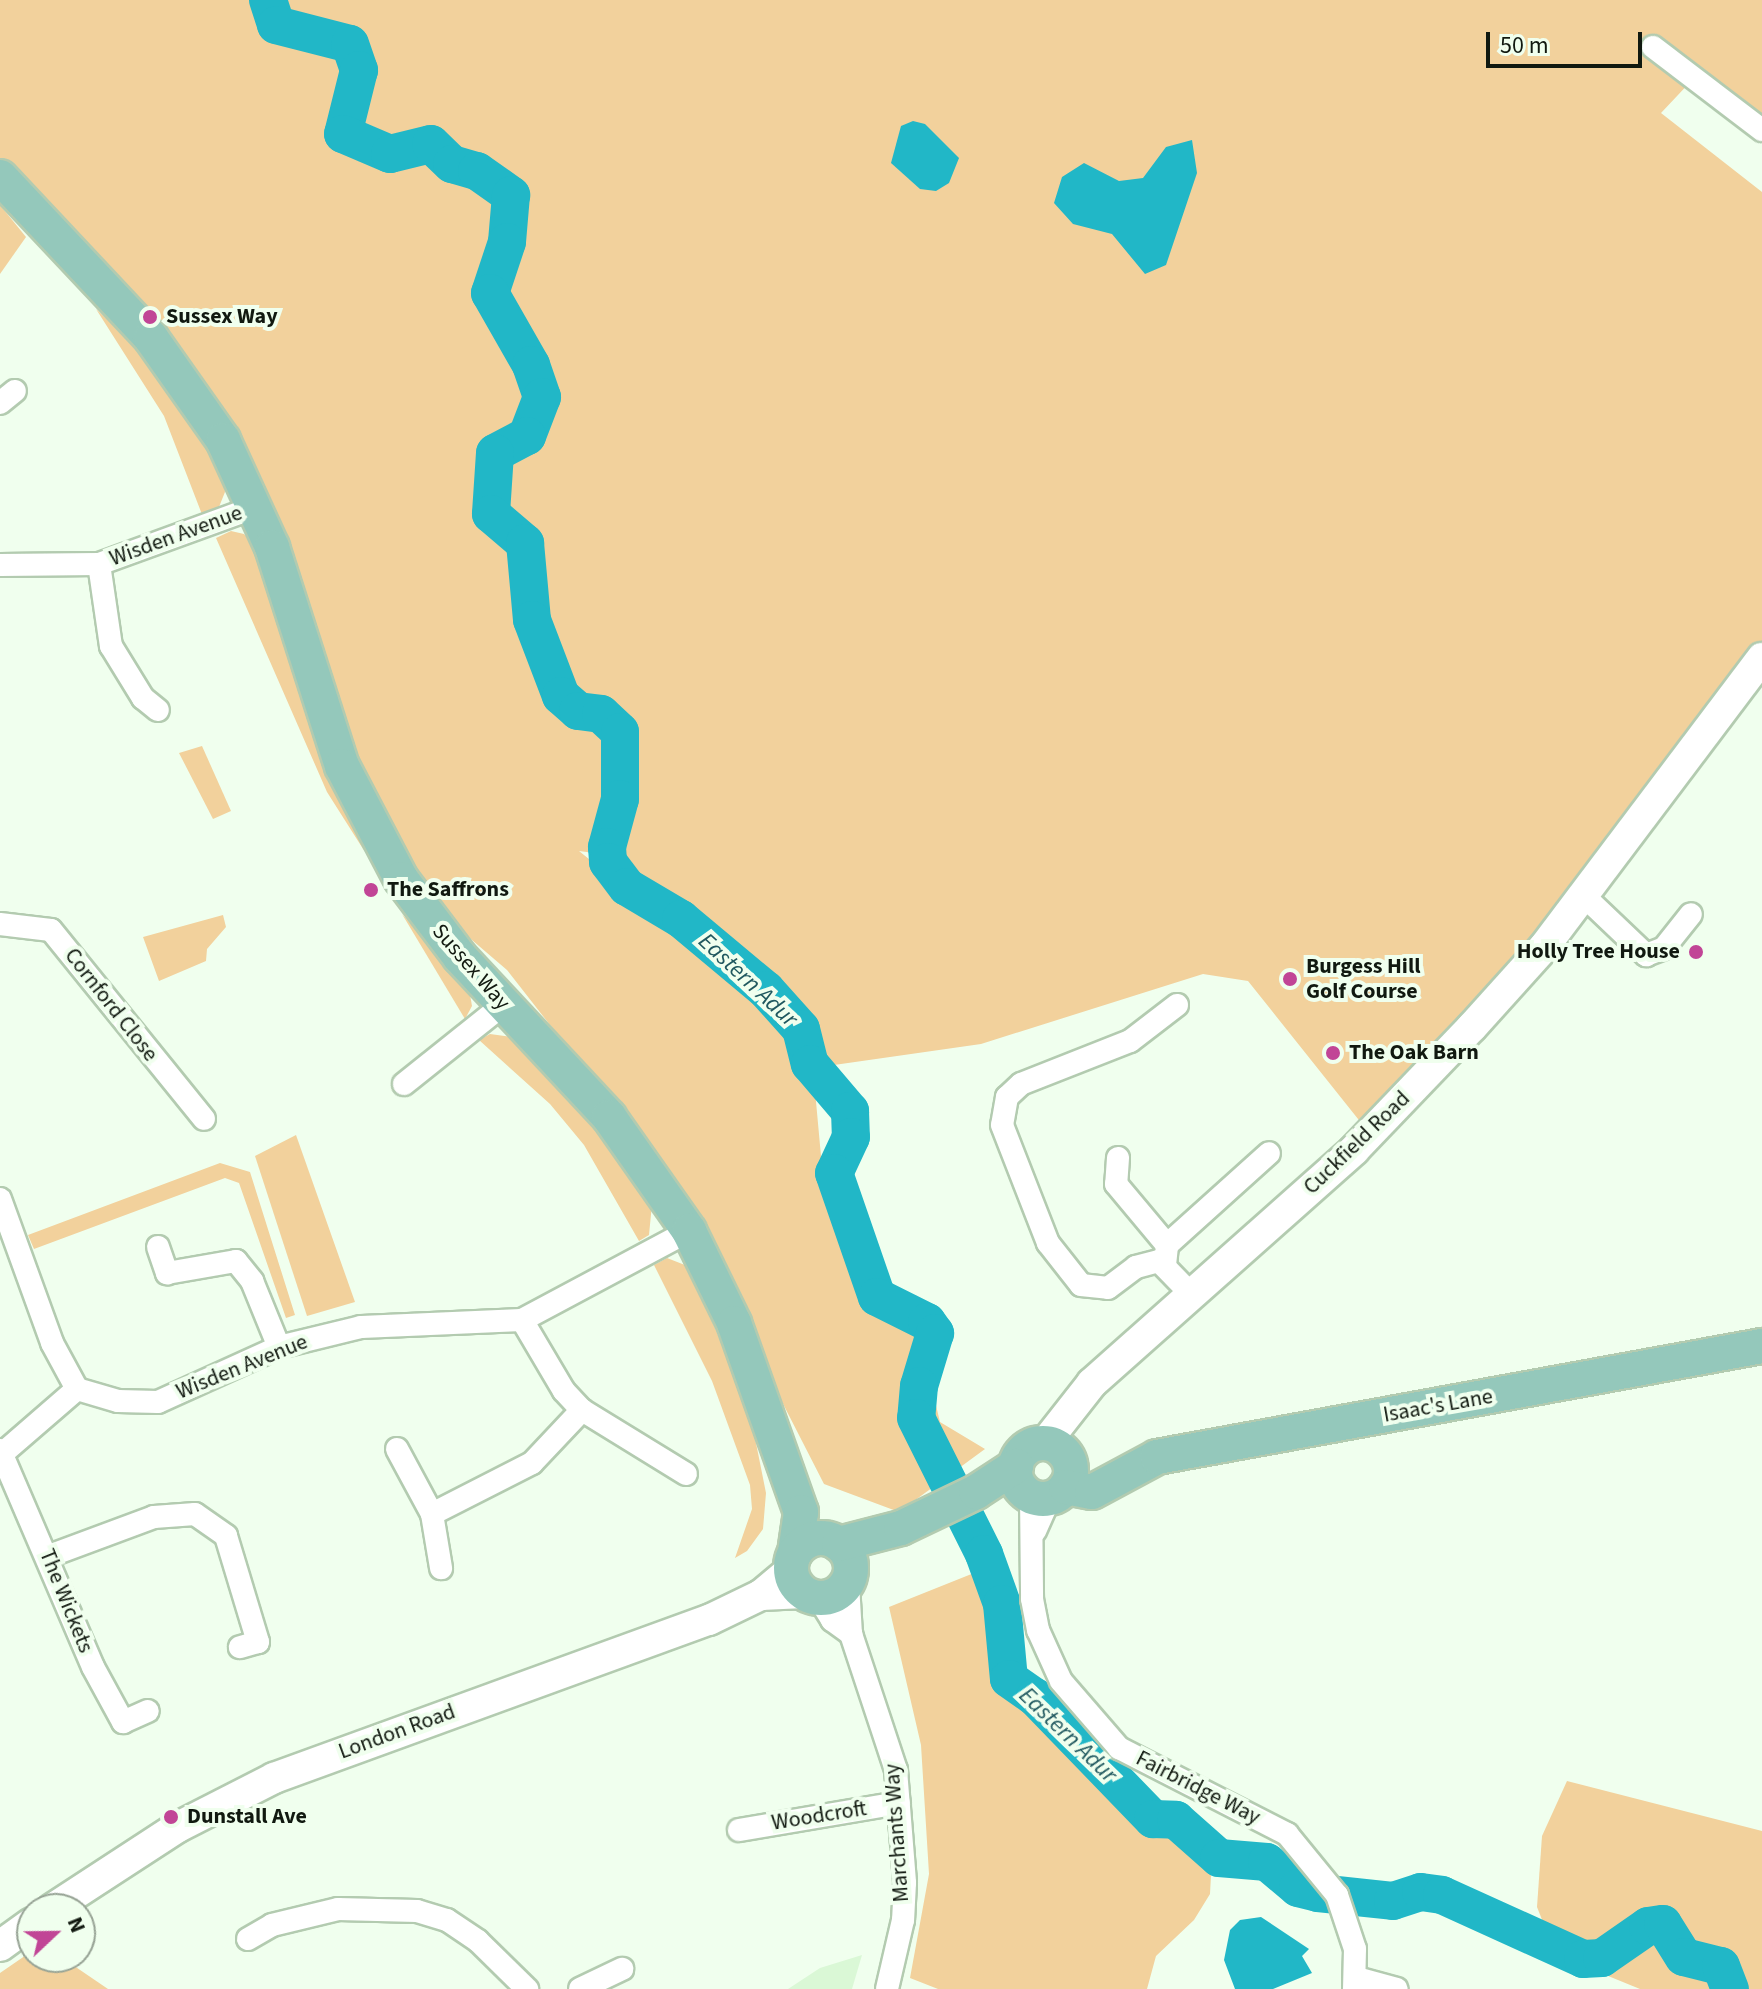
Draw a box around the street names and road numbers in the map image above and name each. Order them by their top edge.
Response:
street label: Wisden Avenue [106,500,246,572]
street label: Sussex Way [426,919,516,1015]
street label: Cornford Close [59,943,163,1067]
street label: Cuckfield Road [1298,1086,1416,1200]
street label: Wisden Avenue [172,1329,312,1405]
street label: Isaac's Lane [1381,1383,1495,1429]
street label: The Wickets [33,1545,99,1657]
street label: London Road [335,1699,459,1765]
street label: Fairbridge Way [1131,1745,1265,1831]
street label: Marchants Way [879,1763,915,1903]
street label: Woodcroft [770,1795,868,1837]

